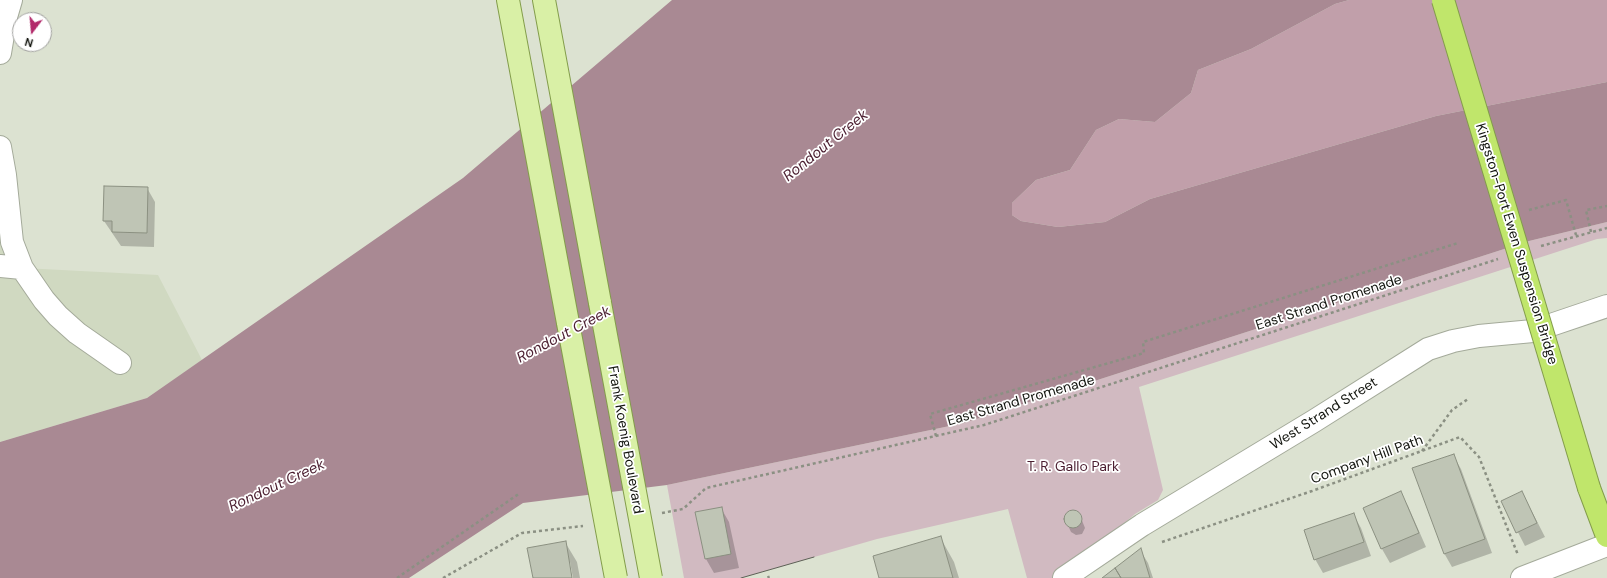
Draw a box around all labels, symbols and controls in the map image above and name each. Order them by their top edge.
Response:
north arrow [12,12,52,52]
text: N [23,35,35,50]
water label: Rondout Creek [780,106,872,186]
street label: Kingston-Port Ewen Suspension Bridge [1471,121,1561,367]
street label: East Strand Promenade [1254,271,1404,335]
water label: Rondout Creek [514,303,614,367]
street label: Frank Koenig Boulevard [604,365,646,515]
street label: East Strand Promenade [945,372,1097,430]
street label: West Strand Street [1267,374,1381,454]
street label: Company Hill Path [1309,432,1425,488]
water label: Rondout Creek [226,456,328,516]
park label: T. R. Gallo Park [1027,459,1119,475]

